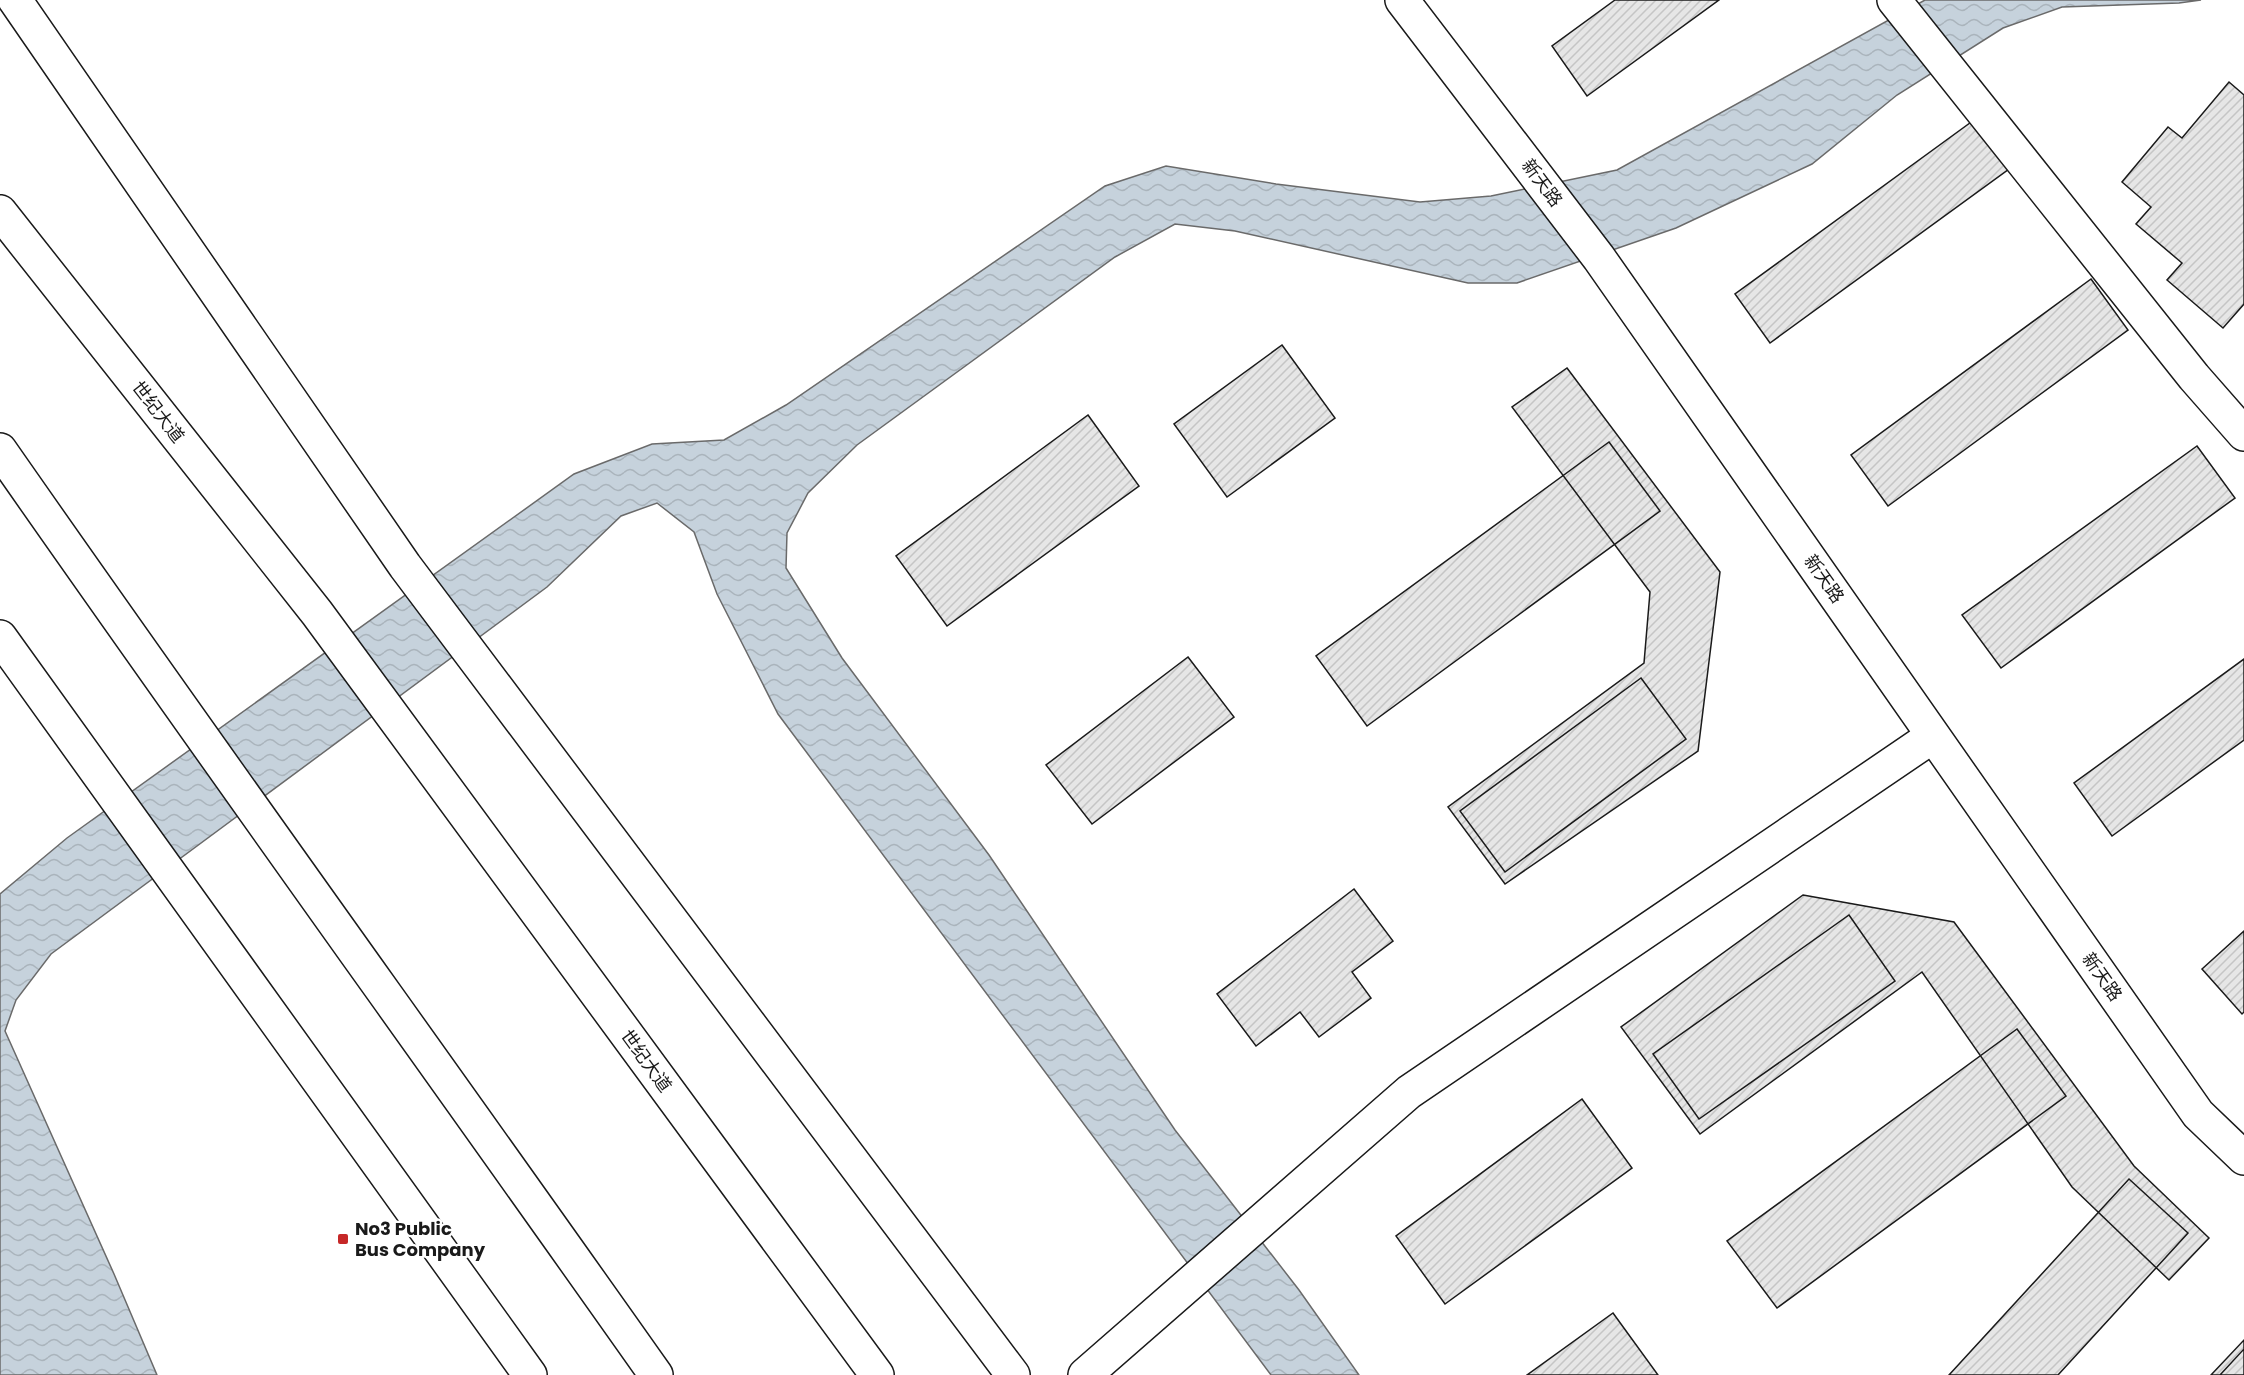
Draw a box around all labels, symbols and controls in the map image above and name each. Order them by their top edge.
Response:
street label: 新天路 [1516,154,1569,212]
street label: 世纪大道 [126,376,190,448]
street label: 新天路 [1799,549,1850,608]
street label: 新天路 [2077,947,2128,1006]
street label: 世纪大道 [615,1024,678,1097]
place label: No3 Public Bus Company [355,1216,486,1262]
marker: No3 Public Bus Company [336,1232,350,1246]

